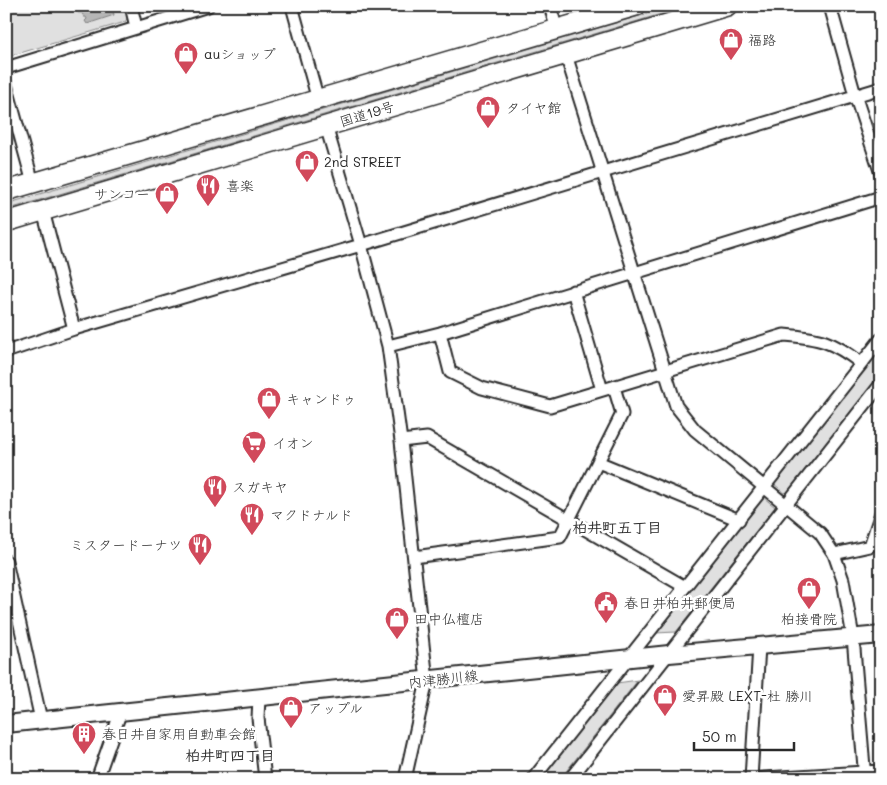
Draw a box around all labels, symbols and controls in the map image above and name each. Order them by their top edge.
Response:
shop icon: 福路 [718,27,744,61]
place label: 福路 [748,30,776,49]
shop icon: auショップ [173,41,199,75]
place label: auショップ [204,44,276,63]
shop icon: タイヤ館 [475,95,501,129]
street label: 国道19号 [337,96,397,131]
place label: タイヤ館 [506,98,561,117]
shop icon: 2nd STREET [294,149,320,183]
place label: 2nd STREET [324,152,402,171]
restaurant icon: 喜楽 [195,173,221,207]
place label: 喜楽 [226,176,254,195]
shop icon: サンコー [154,181,180,215]
place label: サンコー [94,184,150,203]
shop icon: キャンドゥ [256,386,282,420]
place label: キャンドゥ [286,389,356,408]
supermarket icon: イオン [241,430,267,464]
place label: イオン [272,433,313,452]
restaurant icon: スガキヤ [202,474,228,508]
place label: スガキヤ [232,477,288,496]
restaurant icon: マクドナルド [239,502,265,536]
place label: マクドナルド [270,505,353,524]
district label: 柏井町五丁目 [572,517,662,537]
restaurant icon: ミスタードーナツ [187,532,213,566]
place label: ミスタードーナツ [70,535,182,554]
shop icon: 柏接骨院 [796,576,822,610]
public building icon: 春日井柏井郵便局 [593,590,619,624]
place label: 春日井柏井郵便局 [624,593,736,612]
shop icon: 田中仏檀店 [384,606,410,640]
place label: 田中仏檀店 [414,609,484,628]
place label: 柏接骨院 [781,609,837,628]
street label: 内津勝川線 [407,665,479,692]
shop icon: 愛昇殿 LEXT-杜 勝川 [652,683,678,717]
place label: 愛昇殿 LEXT-杜 勝川 [682,686,813,705]
shop icon: アップル [278,695,304,729]
place label: アップル [308,698,363,717]
scale bar [694,720,794,752]
building icon: 春日井自家用自動車会館 [71,721,97,755]
place label: 春日井自家用自動車会館 [102,724,256,743]
text: 50 m [702,726,737,746]
district label: 柏井町四丁目 [185,745,275,765]

